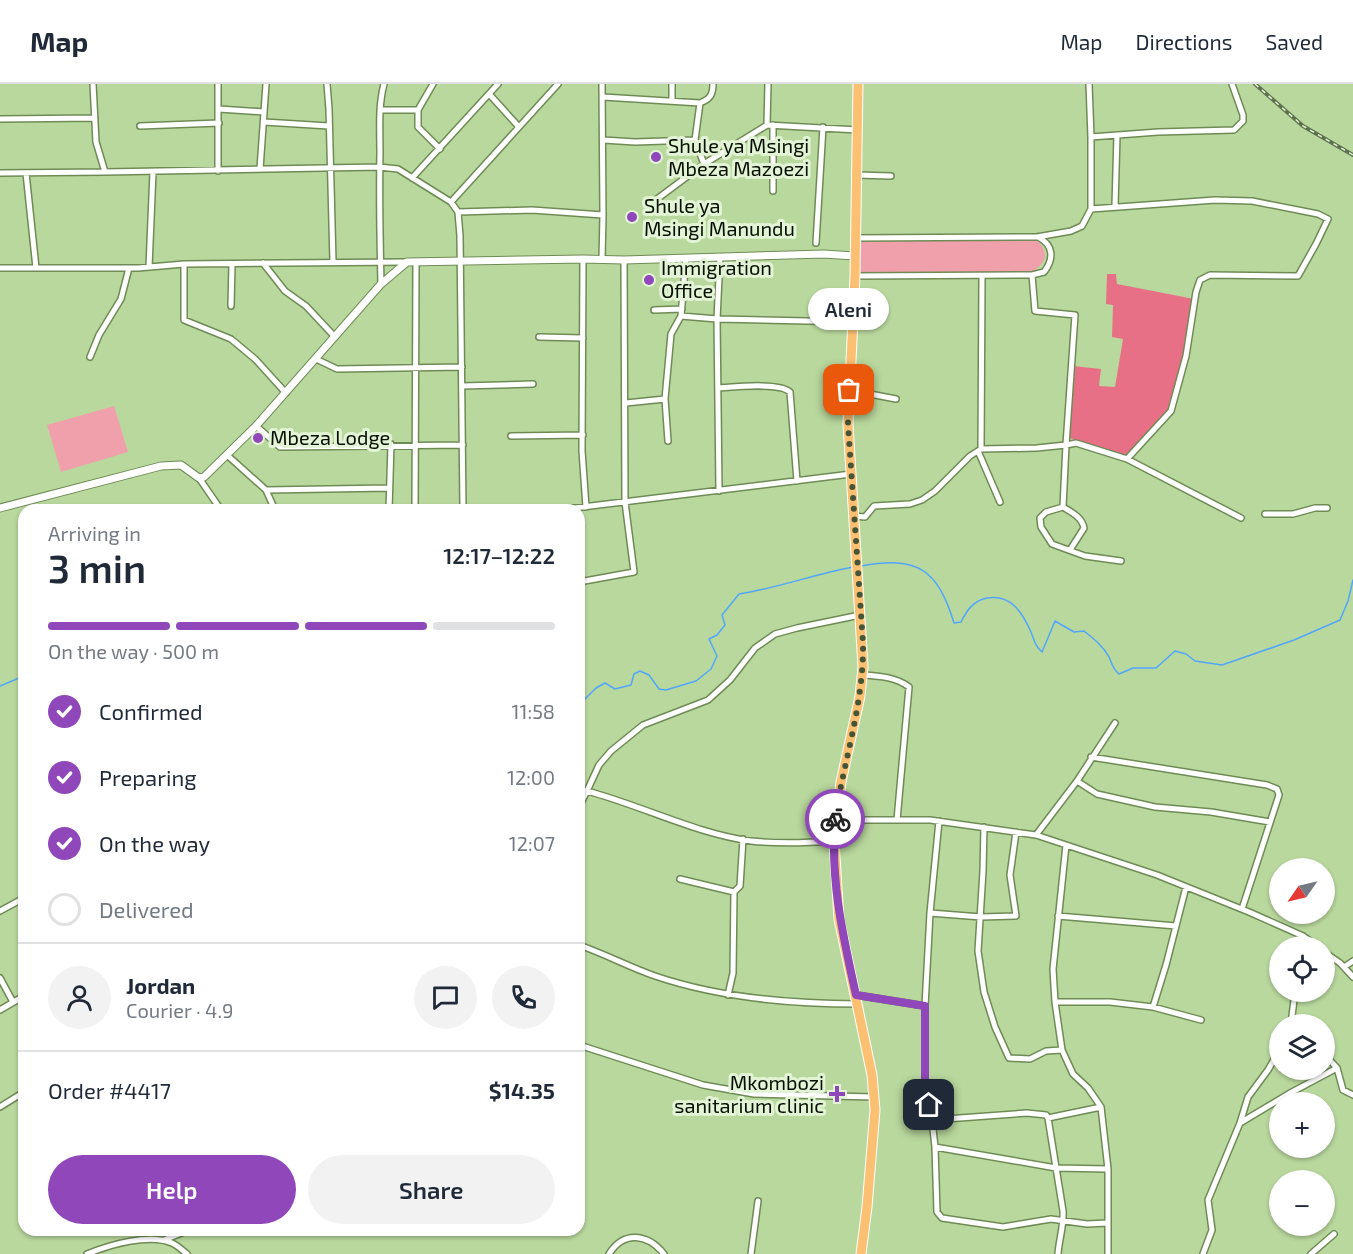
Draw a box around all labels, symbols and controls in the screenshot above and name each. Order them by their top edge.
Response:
text: Map [30,24,88,58]
text: Map [1060,29,1103,54]
text: Directions [1136,29,1232,54]
text: Saved [1265,29,1323,54]
place label: Shule ya Msingi Mbeza Mazoezi [668,133,809,180]
marker: Shule ya Msingi Mbeza Mazoezi [649,150,663,164]
place label: Shule ya Msingi Manundu [644,193,795,240]
marker: Shule ya Msingi Manundu [625,210,639,224]
place label: Immigration Office [661,255,772,302]
marker: Immigration Office [642,273,656,287]
callout: Aleni [808,288,890,330]
text: Aleni [825,297,872,321]
pin [823,364,874,415]
icon: bag [832,373,865,406]
place label: Mbeza Lodge [270,425,390,449]
marker: Mbeza Lodge [251,431,265,445]
text: Arriving in [48,521,141,545]
text: 12:17–12:22 [443,542,555,568]
text: 3 min [48,544,146,591]
text: On the way · 500 m [48,639,219,663]
icon: check [48,695,81,728]
text: Confirmed [99,698,203,724]
text: 11:58 [512,699,555,723]
icon: check [48,761,81,794]
text: Preparing [99,764,197,790]
text: 12:00 [507,765,555,789]
courier [805,789,865,849]
icon: bike [819,803,852,836]
icon: check [48,827,81,860]
text: On the way [99,830,210,856]
text: 12:07 [509,831,555,855]
north arrow [1269,858,1335,924]
map controls [1269,858,1335,1236]
text: Delivered [99,896,194,922]
button: locate [1269,936,1335,1002]
button: person [48,966,111,1029]
button: chat [414,966,477,1029]
button: phone [492,966,555,1029]
text: Jordan [126,972,195,998]
text: Courier · 4.9 [126,998,233,1022]
button: layers [1269,1014,1335,1080]
place label: Mkombozi sanitarium clinic [674,1070,824,1117]
text: Order #4417 [48,1077,171,1103]
text: $14.35 [489,1077,555,1103]
pin [903,1079,954,1130]
marker: Mkombozi sanitarium clinic [828,1085,846,1103]
icon: home [912,1088,945,1121]
button: + [1269,1092,1335,1158]
button: Help [48,1155,296,1224]
button: Share [308,1155,555,1224]
button: − [1269,1170,1335,1236]

